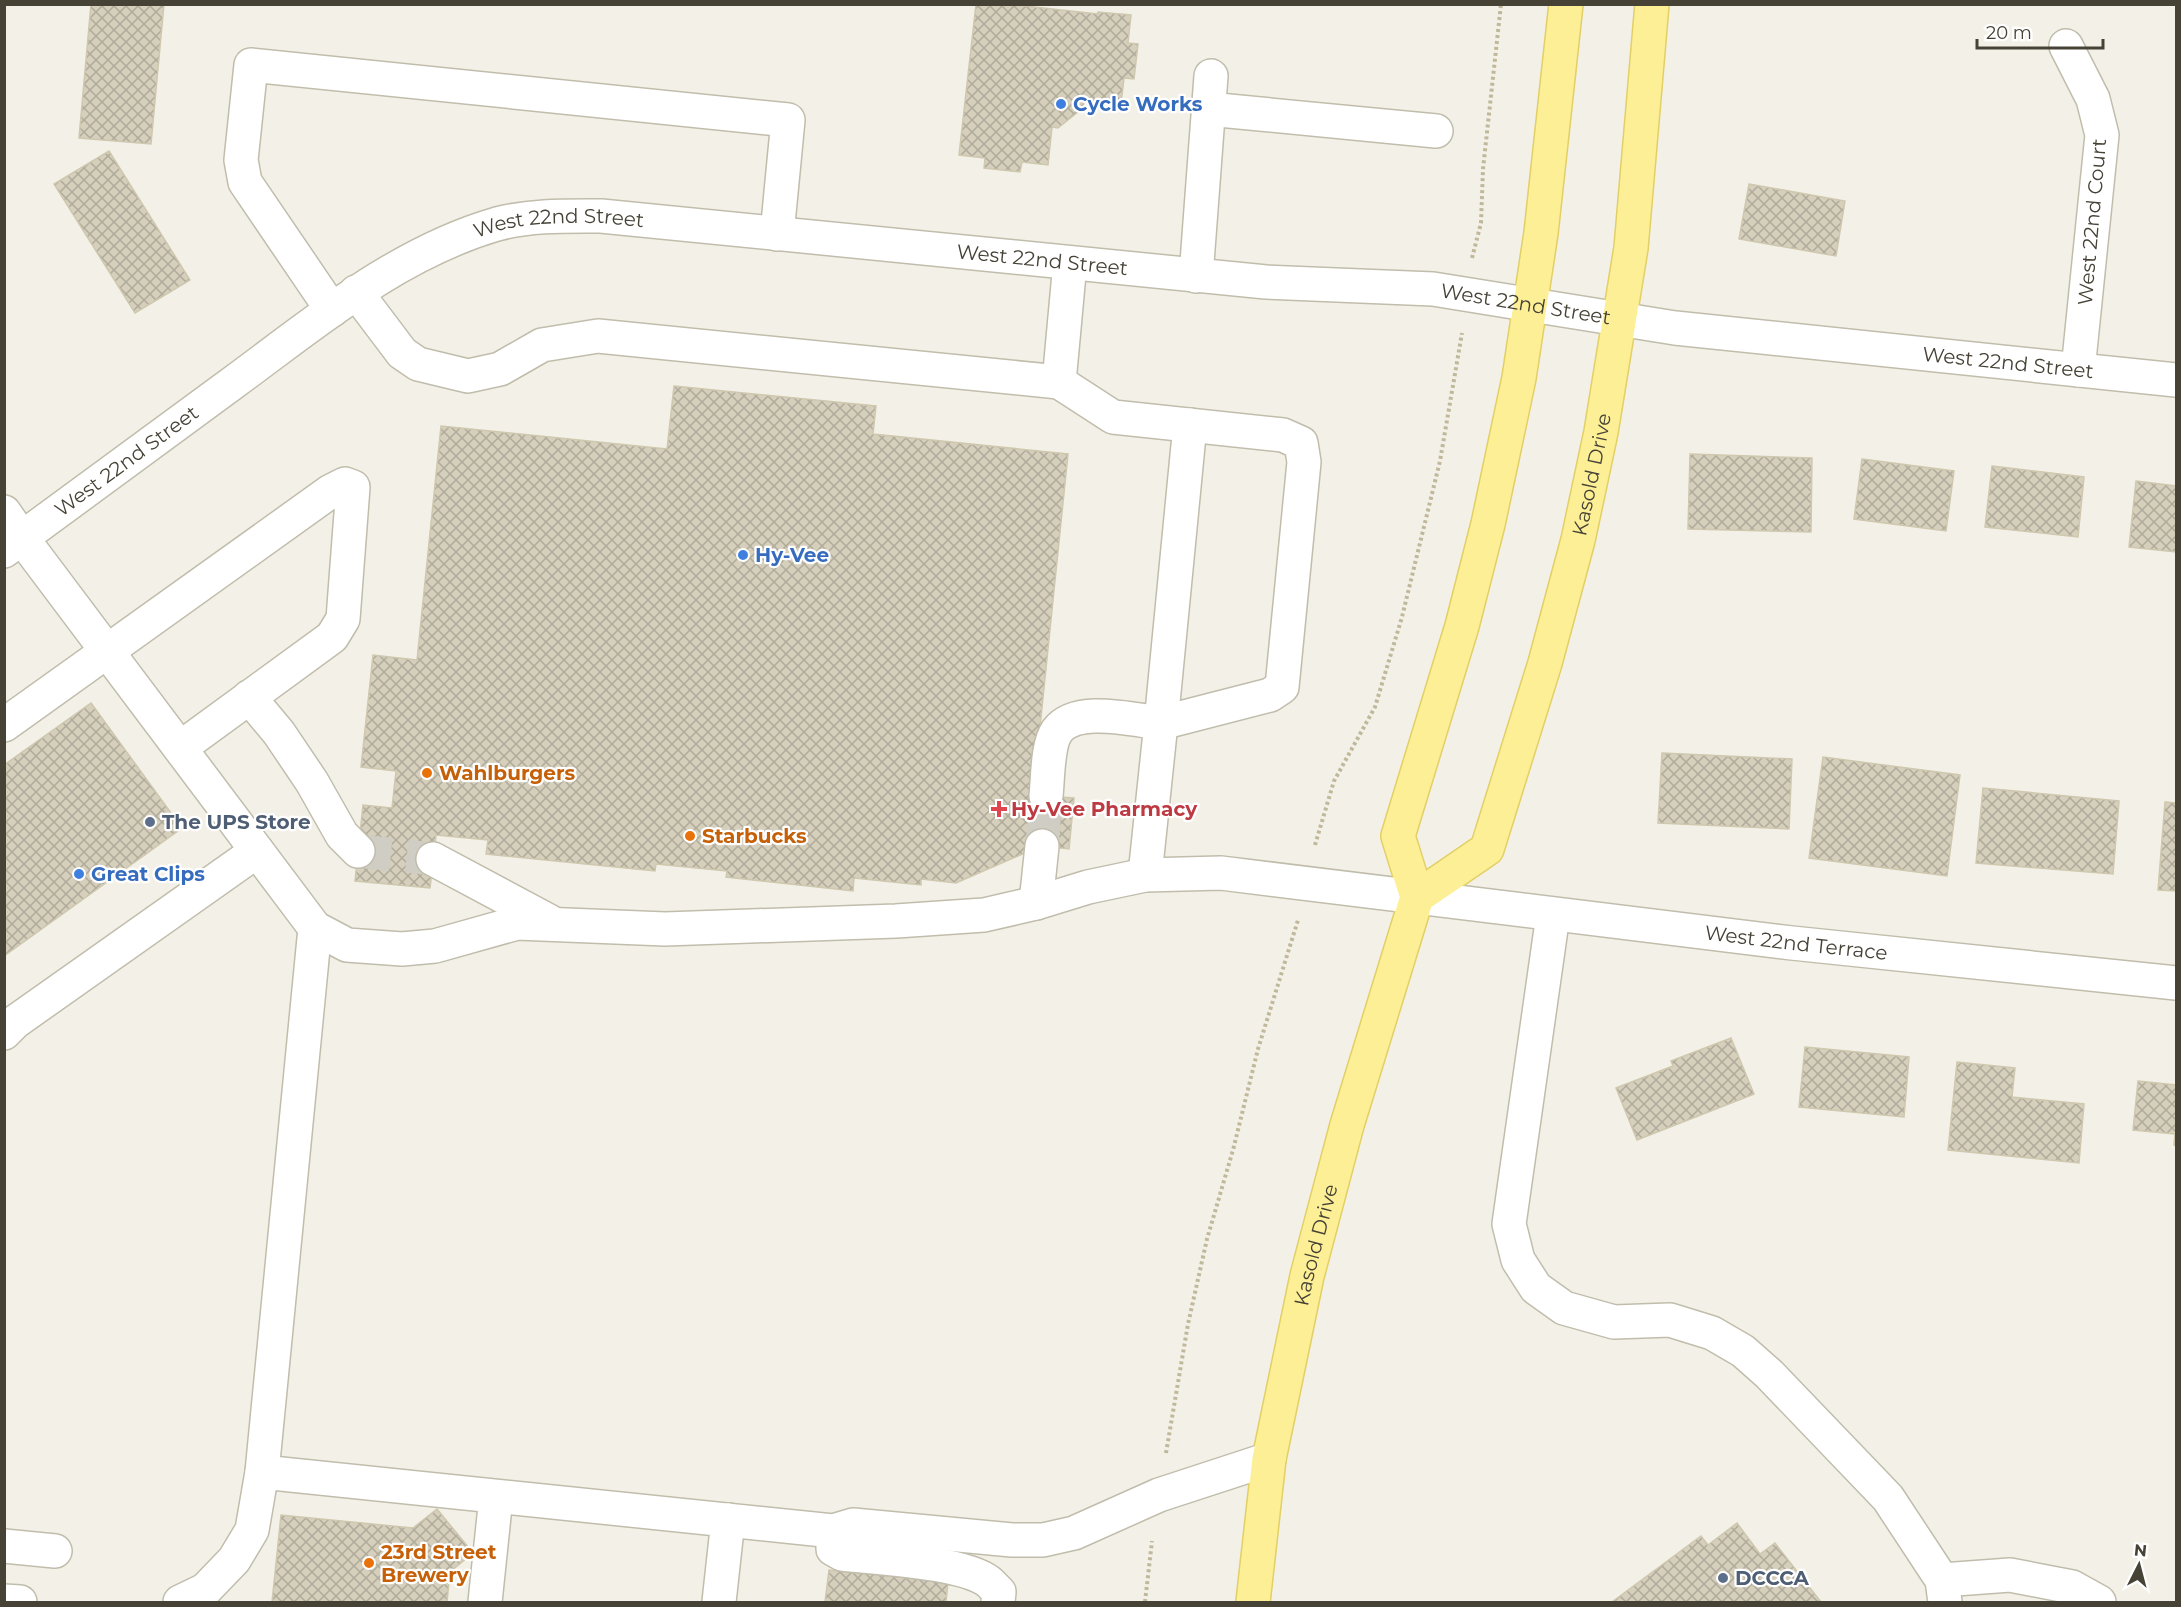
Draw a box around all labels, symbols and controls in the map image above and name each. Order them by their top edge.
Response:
scale bar [1977,12,2103,50]
text: 20 m [1986,22,2032,44]
place label: Cycle Works [1073,92,1203,116]
marker: Cycle Works [1054,97,1068,111]
street label: West 22nd Court [2073,138,2111,306]
street label: West 22nd Street [470,204,645,243]
street label: West 22nd Street [955,239,1129,280]
street label: West 22nd Street [1439,278,1613,329]
street label: West 22nd Street [1921,342,2095,383]
street label: West 22nd Street [50,400,203,521]
street label: Kasold Drive [1567,411,1616,538]
place label: Hy-Vee [755,543,829,567]
marker: Hy-Vee [736,548,750,562]
place label: Wahlburgers [439,761,576,785]
marker: Wahlburgers [420,766,434,780]
place label: Hy-Vee Pharmacy [1011,797,1198,821]
marker: Hy-Vee Pharmacy [992,802,1006,816]
place label: The UPS Store [162,810,311,834]
marker: The UPS Store [143,815,157,829]
place label: Starbucks [702,824,807,848]
marker: Starbucks [683,829,697,843]
place label: Great Clips [91,862,205,886]
marker: Great Clips [72,867,86,881]
street label: West 22nd Terrace [1703,920,1889,965]
street label: Kasold Drive [1289,1182,1343,1308]
north arrow [2109,1535,2169,1595]
place label: 23rd Street Brewery [381,1540,497,1587]
text: N [2133,1540,2148,1561]
marker: 23rd Street Brewery [362,1556,376,1570]
place label: DCCCA [1735,1566,1809,1590]
marker: DCCCA [1716,1571,1730,1585]

